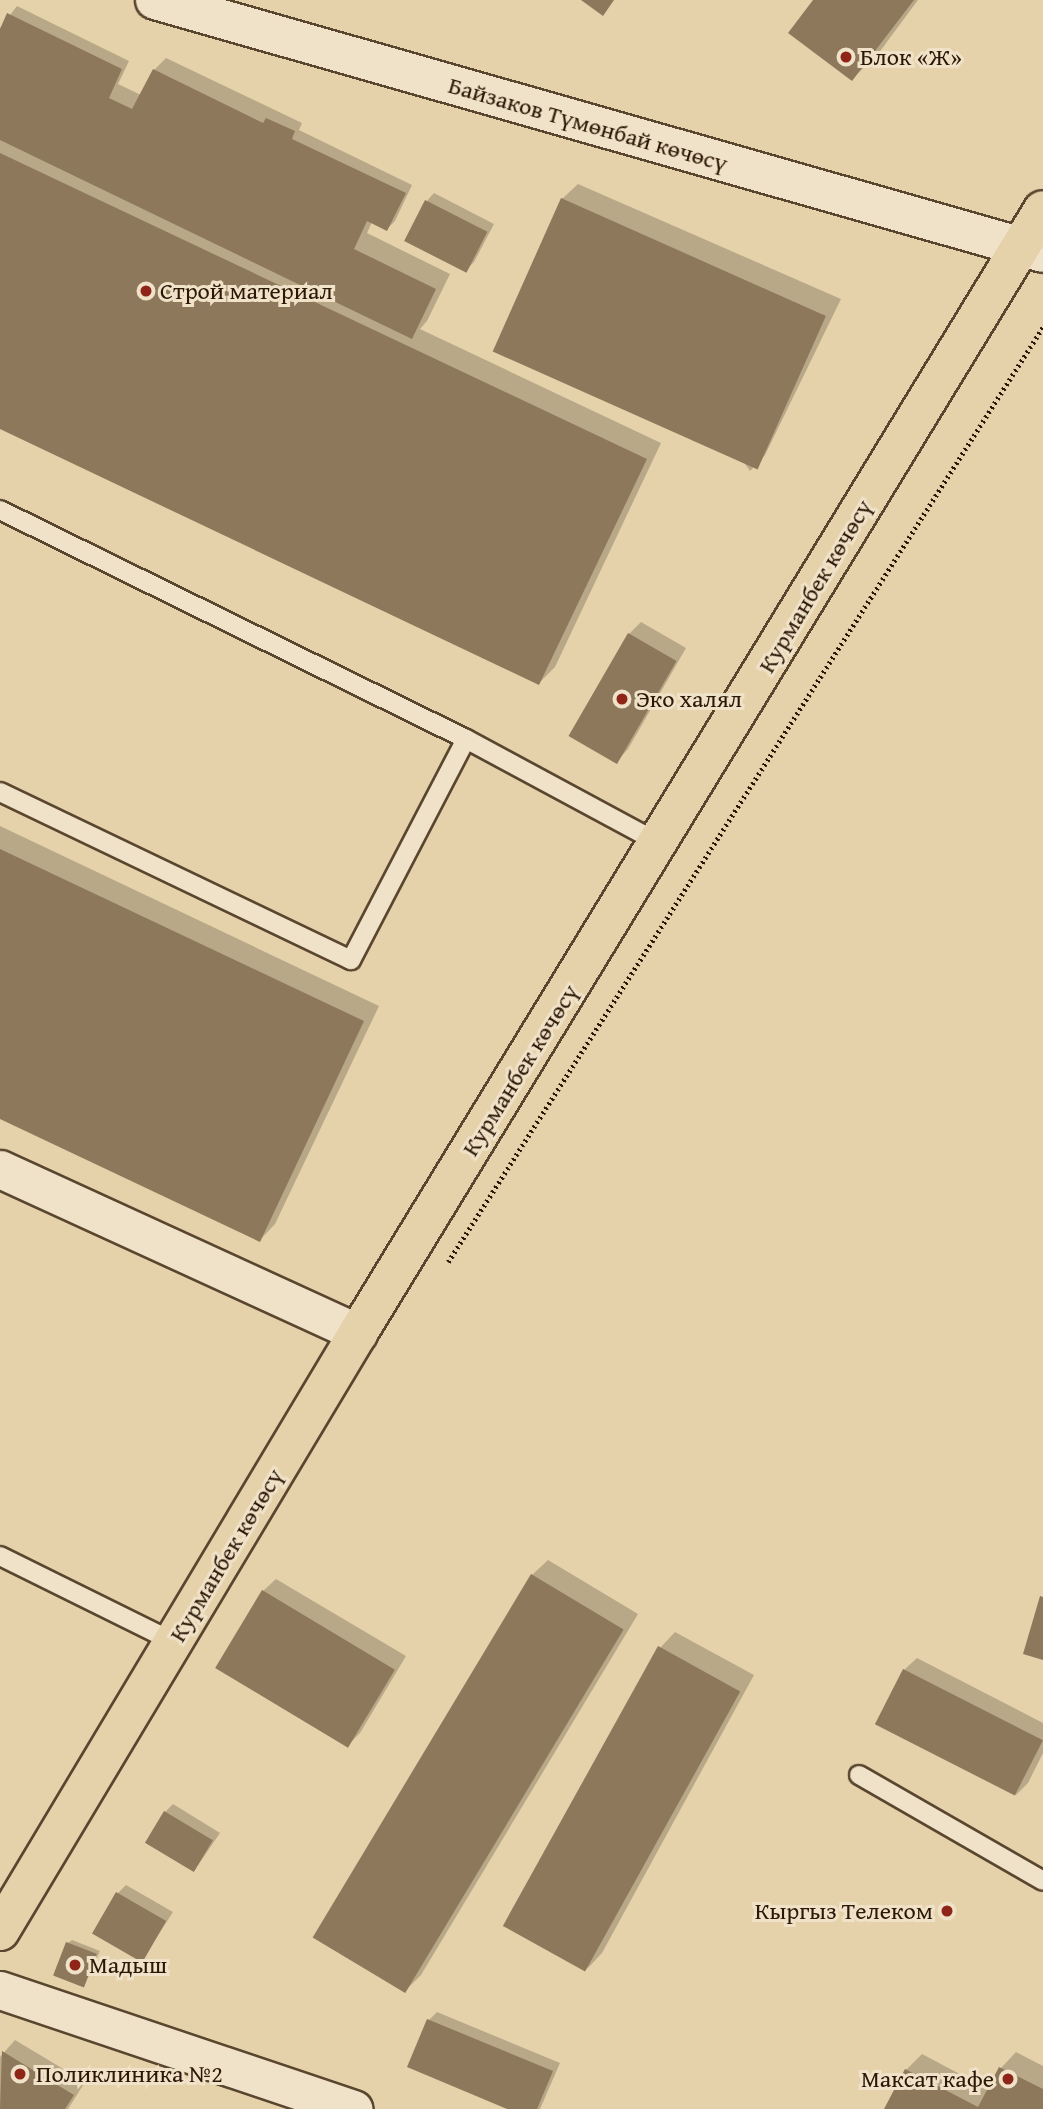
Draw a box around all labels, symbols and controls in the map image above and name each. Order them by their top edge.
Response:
place label: Блок «Ж» [860,43,962,71]
marker: Блок «Ж» [838,49,854,65]
street label: Байзаков Түмөнбай көчөсү [445,70,731,178]
place label: Строй материал [160,277,333,305]
marker: Строй материал [138,283,154,299]
street label: Курманбек көчөсү [752,494,878,678]
place label: Эко халял [636,685,742,713]
marker: Эко халял [614,691,630,707]
street label: Курманбек көчөсү [456,979,584,1161]
street label: Курманбек көчөсү [163,1463,289,1647]
place label: Кыргыз Телеком [755,1897,933,1925]
marker: Кыргыз Телеком [939,1903,955,1919]
place label: Мадыш [89,1951,167,1979]
marker: Мадыш [67,1957,83,1973]
place label: Поликлиника №2 [36,2060,223,2088]
marker: Поликлиника №2 [10,2064,30,2084]
place label: Максат кафе [861,2065,994,2093]
marker: Максат кафе [1000,2071,1016,2087]

